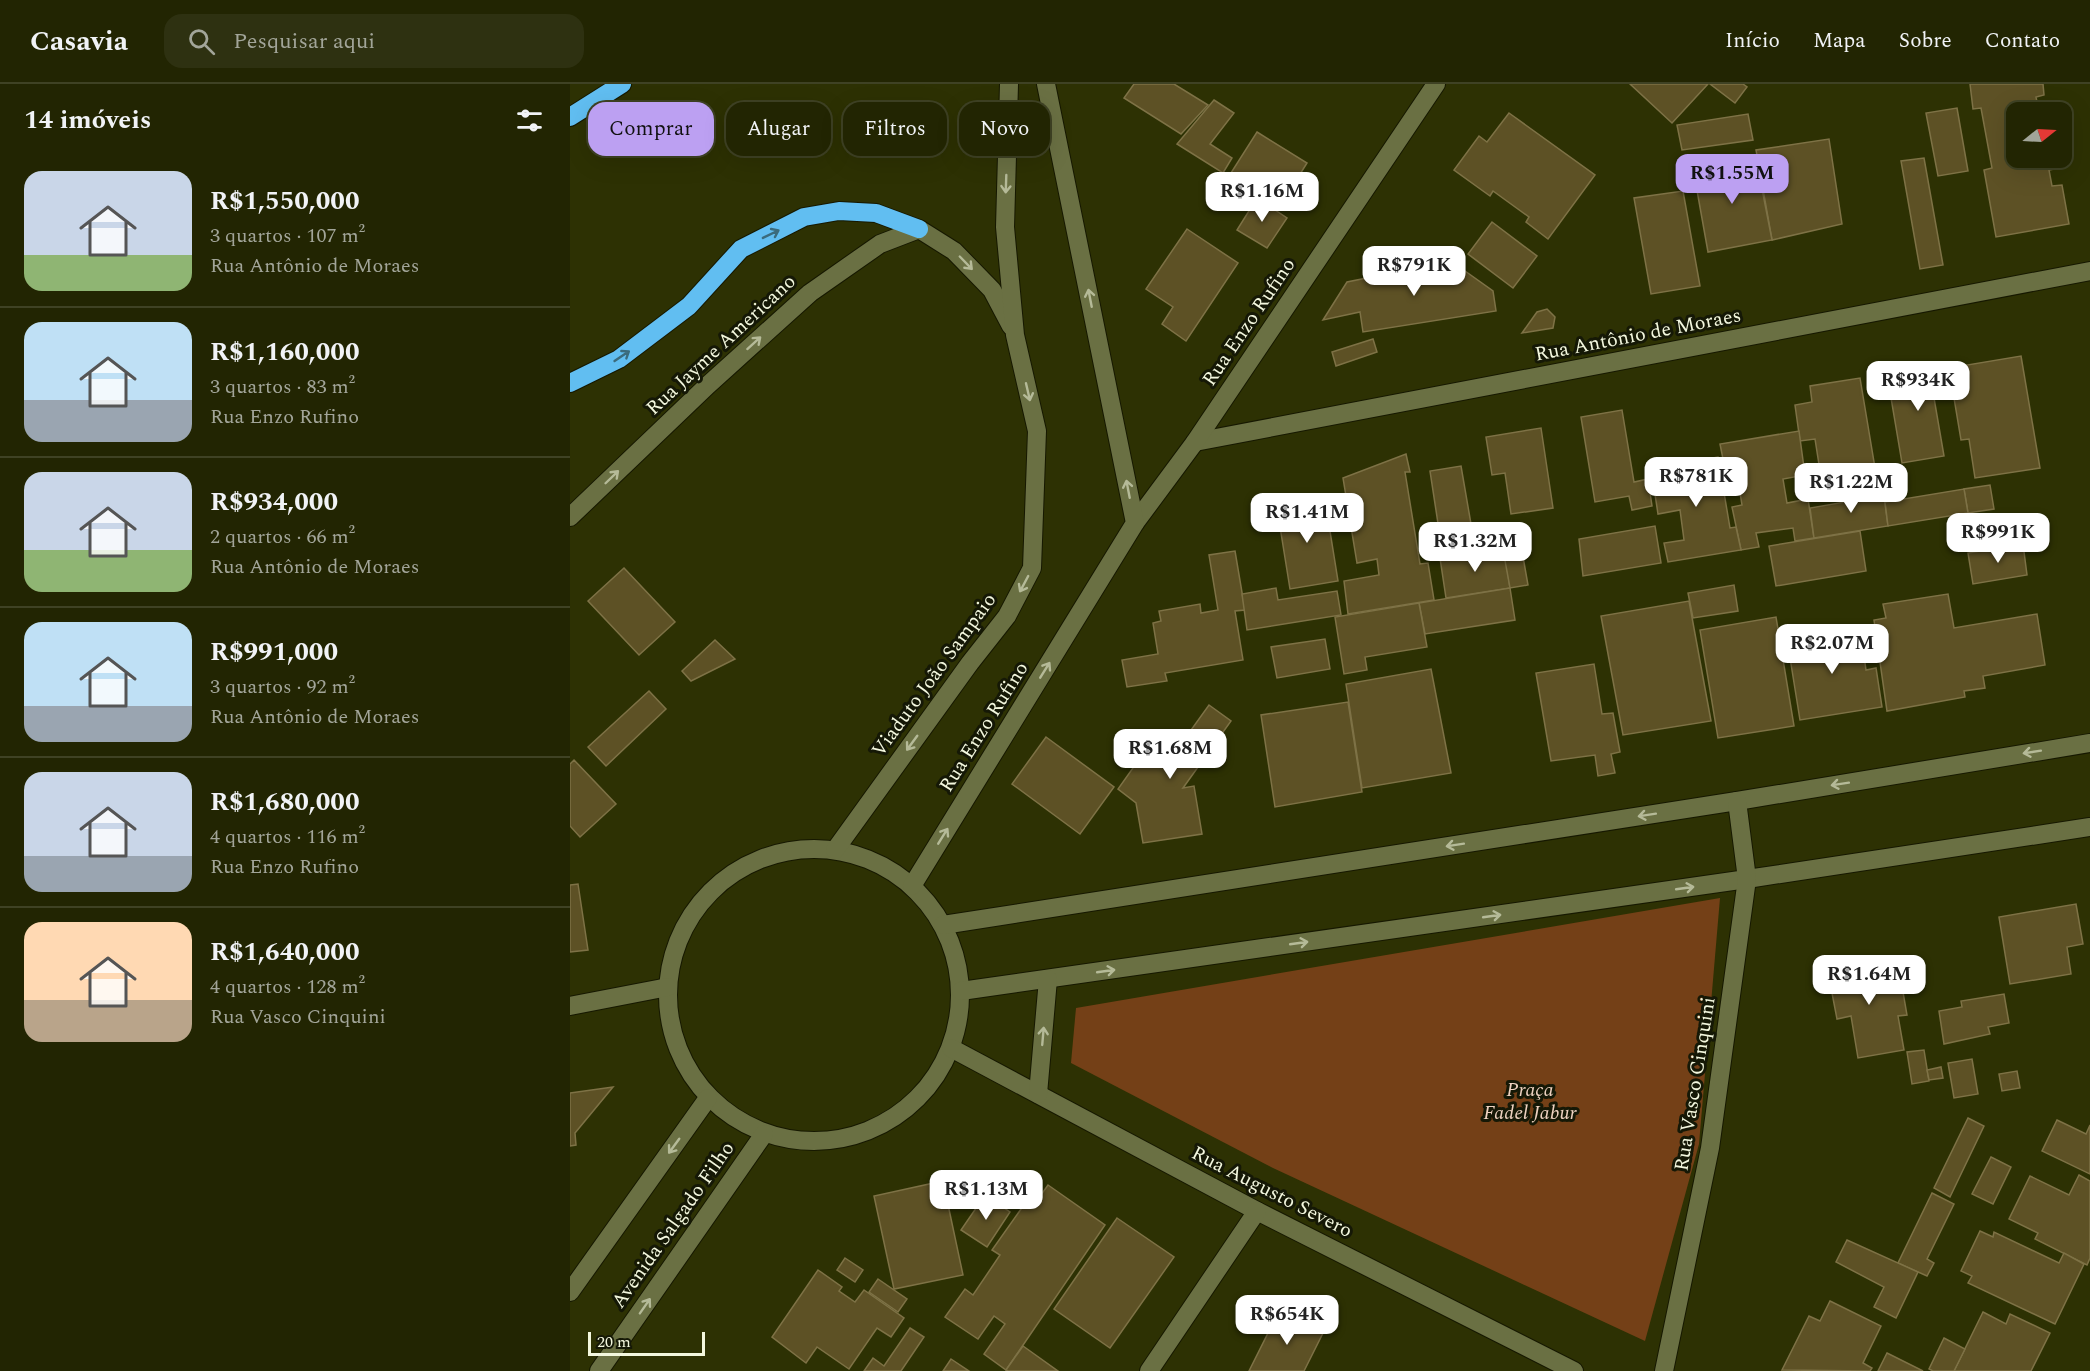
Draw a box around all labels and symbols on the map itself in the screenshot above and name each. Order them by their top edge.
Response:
north arrow [2006,102,2072,168]
pin: R$1.55M [1677,154,1787,205]
pin: R$1.16M [1207,172,1317,223]
one-way arrow [1001,174,1012,194]
one-way arrow [762,227,780,239]
pin: R$791K [1365,246,1463,297]
street label: Rua Enzo Rufino [1195,252,1303,392]
one-way arrow [959,256,973,271]
street label: Rua Jayme Americano [639,267,803,423]
one-way arrow [1084,288,1095,308]
street label: Rua Antônio de Moraes [1532,300,1744,370]
one-way arrow [747,336,762,350]
one-way arrow [613,350,629,362]
pin: R$934K [1869,361,1967,412]
one-way arrow [1023,382,1034,402]
pin: R$781K [1647,457,1745,508]
pin: R$1.22M [1796,463,1906,514]
one-way arrow [605,469,620,484]
one-way arrow [1122,479,1133,499]
pin: R$1.41M [1252,493,1362,544]
pin: R$991K [1949,513,2047,564]
pin: R$1.32M [1420,522,1530,573]
one-way arrow [1018,575,1030,592]
street label: Viaduto João Sampaio [864,587,1004,763]
pin: R$2.07M [1777,624,1887,675]
street label: Rua Enzo Rufino [932,656,1036,798]
one-way arrow [1040,662,1052,679]
pin: R$1.68M [1115,729,1225,780]
one-way arrow [905,735,918,751]
one-way arrow [2023,747,2043,758]
one-way arrow [1831,779,1850,790]
one-way arrow [1638,810,1658,821]
one-way arrow [937,828,949,845]
one-way arrow [1445,840,1465,851]
one-way arrow [1674,883,1694,894]
one-way arrow [1481,910,1501,921]
one-way arrow [1288,938,1308,949]
pin: R$1.64M [1814,955,1924,1006]
one-way arrow [1095,965,1115,976]
street label: Rua Vasco Cinquini [1666,995,1724,1173]
one-way arrow [1038,1027,1049,1047]
park label: Praça Fadel Jabur [1483,1075,1578,1128]
street label: Avenida Salgado Filho [604,1135,742,1315]
one-way arrow [668,1137,680,1153]
street label: Rua Augusto Severo [1186,1138,1358,1246]
pin: R$1.13M [931,1170,1041,1221]
pin: R$654K [1238,1295,1336,1346]
one-way arrow [639,1298,651,1314]
scale bar [588,1329,705,1356]

